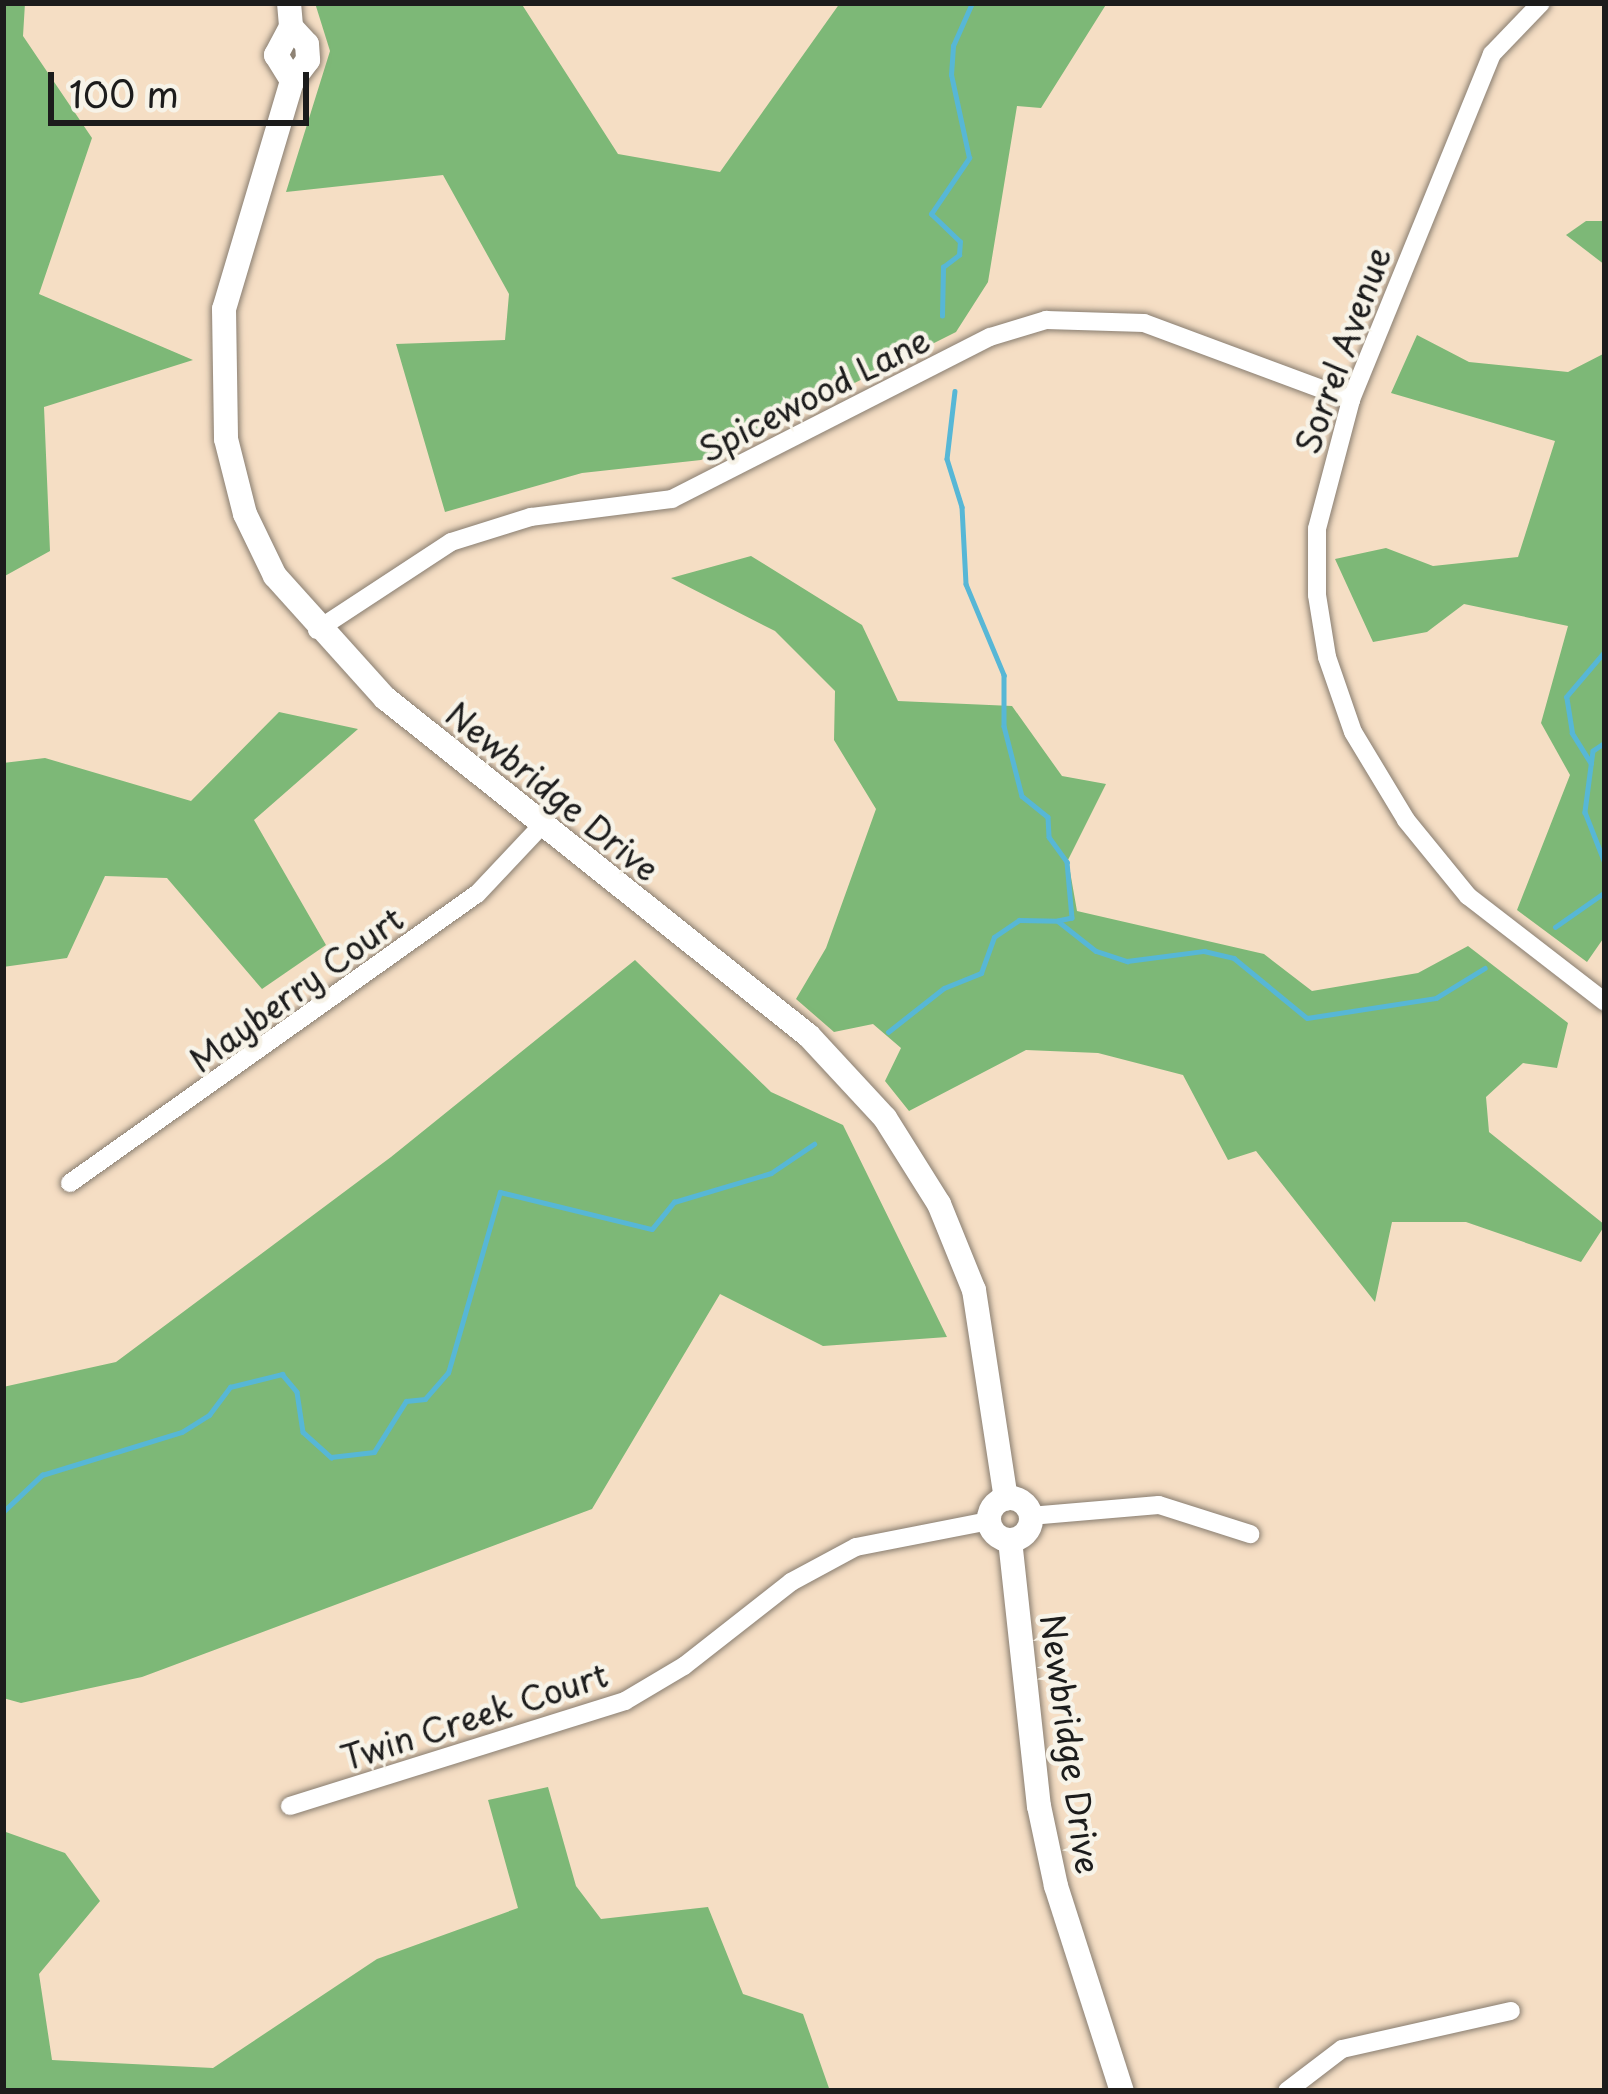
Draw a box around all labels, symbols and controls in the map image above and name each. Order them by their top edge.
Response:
scale bar [54,48,315,122]
text: 100 m [69,66,179,120]
street label: Sorrel Avenue [1286,240,1398,460]
street label: Spicewood Lane [692,319,936,469]
street label: Newbridge Drive [438,693,668,889]
street label: Mayberry Court [181,898,411,1080]
street label: Newbridge Drive [1033,1611,1109,1877]
street label: Twin Creek Court [333,1653,615,1779]

